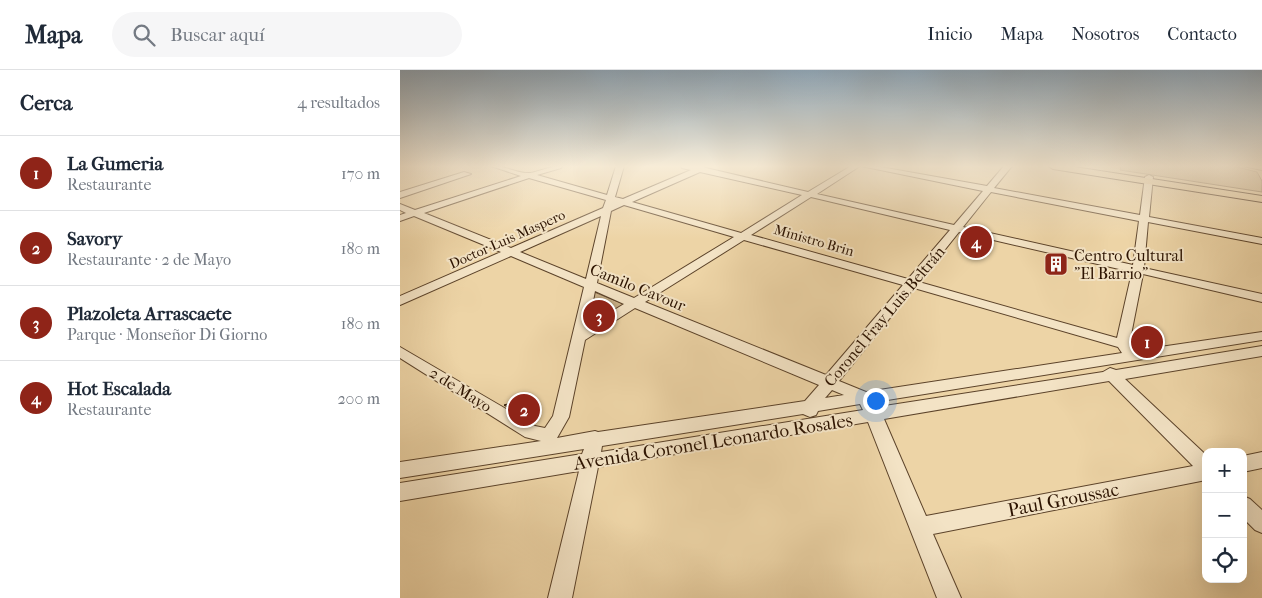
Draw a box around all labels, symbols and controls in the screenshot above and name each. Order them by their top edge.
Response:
search box [112,12,462,57]
text: Mapa [25,21,82,49]
icon: search [130,21,158,49]
text: Buscar aquí [170,24,265,46]
text: Inicio [928,24,973,45]
text: Mapa [1001,24,1043,45]
text: Nosotros [1071,24,1139,45]
text: Contacto [1167,24,1237,45]
text: Cerca [20,91,72,115]
text: 4 resultados [297,93,380,112]
text: La Gumeria [67,153,163,175]
text: 1 [33,164,39,183]
text: 170 m [341,164,380,183]
text: Restaurante [67,175,151,194]
street label: Doctor Luis Maspero [446,206,568,273]
street label: Ministro Brin [772,221,856,260]
pin: 4 [960,223,992,261]
text: Savory [67,228,122,250]
text: 2 [32,239,40,258]
text: 180 m [341,239,380,258]
street label: Coronel Fray Luis Beltrán [820,242,949,390]
place label: Centro Cultural "El Barrio" [1074,246,1184,283]
text: Restaurante · 2 de Mayo [67,250,231,269]
building icon: Centro Cultural "El Barrio" [1043,251,1069,277]
street label: Camilo Cavour [587,260,689,315]
pin: 3 [583,297,615,335]
text: Plazoleta Arrascaete [67,303,232,325]
text: 3 [33,314,39,333]
text: 180 m [341,314,380,333]
pin: 1 [1131,323,1163,361]
text: Parque · Monseñor Di Giorno [67,325,267,344]
street label: 2 de Mayo [426,363,495,416]
text: Hot Escalada [67,378,171,400]
your location [863,388,889,414]
text: 4 [31,389,41,408]
text: 200 m [337,389,380,408]
pin: 2 [508,391,540,429]
text: Restaurante [67,400,151,419]
street label: Avenida Coronel Leonardo Rosales [571,409,854,475]
map controls [1202,448,1247,583]
button: + [1202,448,1247,493]
street label: Paul Groussac [1006,478,1121,522]
button: − [1202,493,1247,538]
button: locate [1202,538,1247,583]

